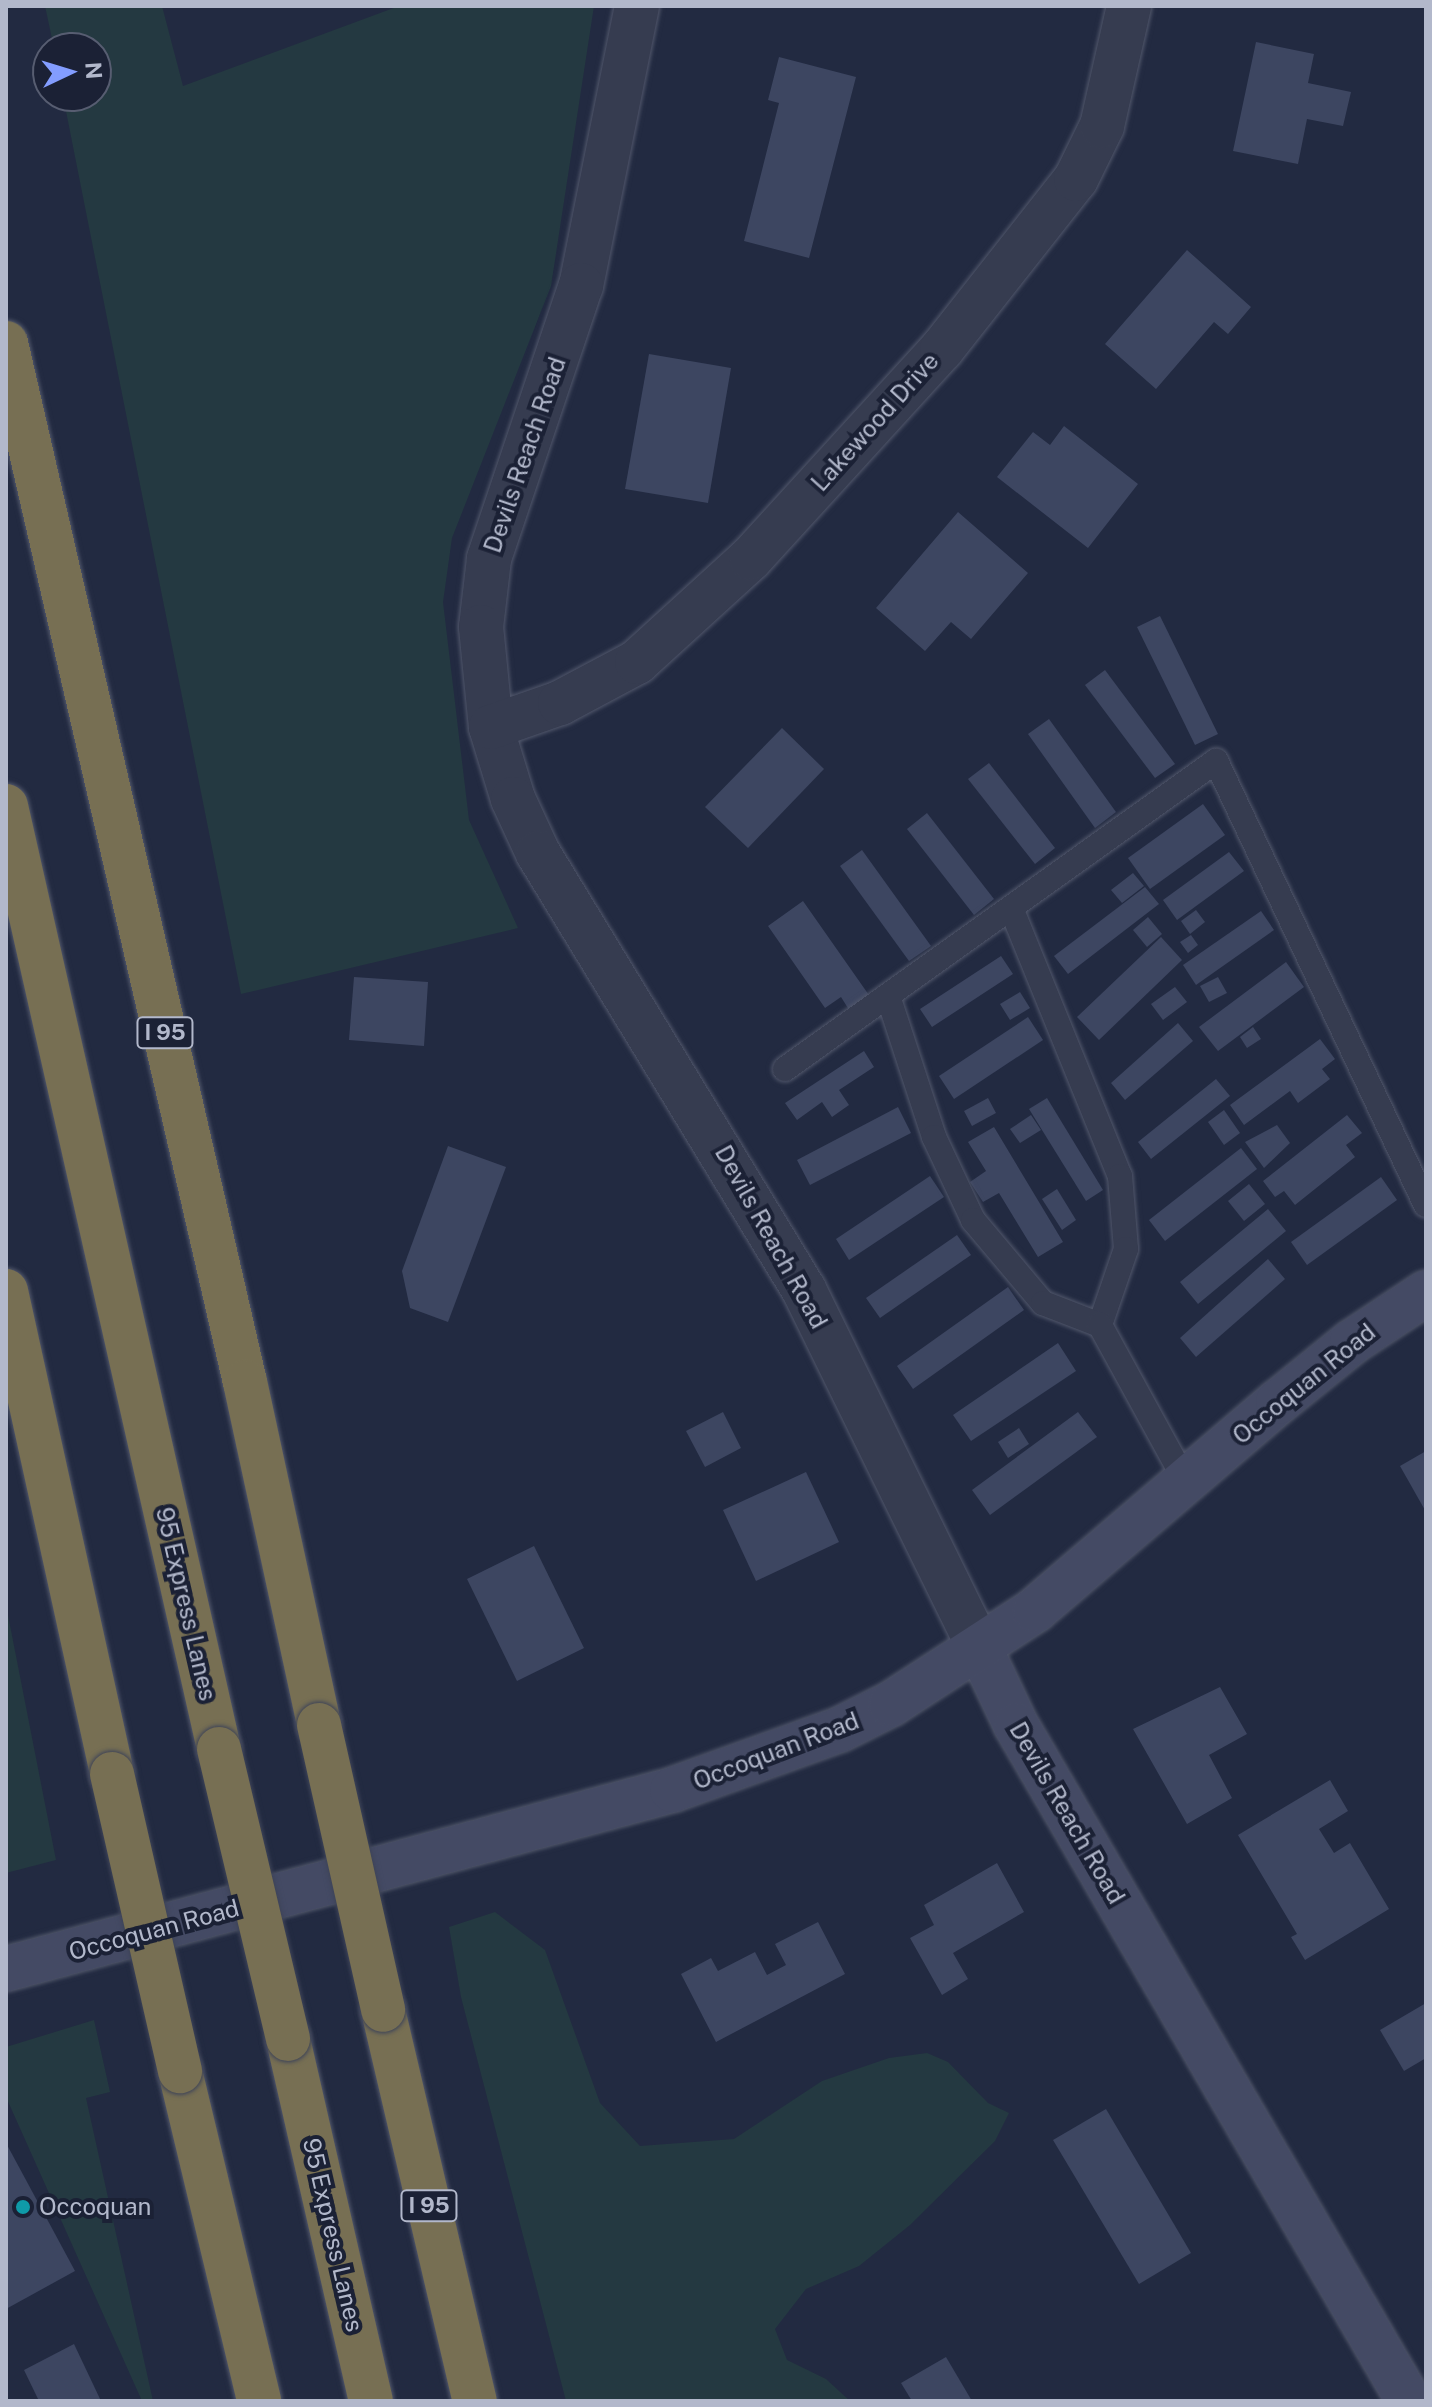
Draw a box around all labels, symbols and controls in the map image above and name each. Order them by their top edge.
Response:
north arrow [32,32,112,112]
text: N [80,61,108,80]
street label: Lakewood Drive [805,347,945,497]
street label: Devils Reach Road [478,353,572,557]
road number: I 95 [135,1015,195,1051]
street label: Devils Reach Road [709,1140,833,1334]
street label: Occoquan Road [1227,1318,1381,1450]
street label: 95 Express Lanes [150,1504,222,1704]
street label: Occoquan Road [689,1706,863,1796]
street label: Devils Reach Road [1003,1717,1131,1909]
street label: Occoquan Road [66,1893,242,1967]
street label: 95 Express Lanes [297,2135,369,2335]
road number: I 95 [399,2188,459,2224]
place label: Occoquan [39,2193,151,2221]
marker: Occoquan [14,2198,32,2216]

